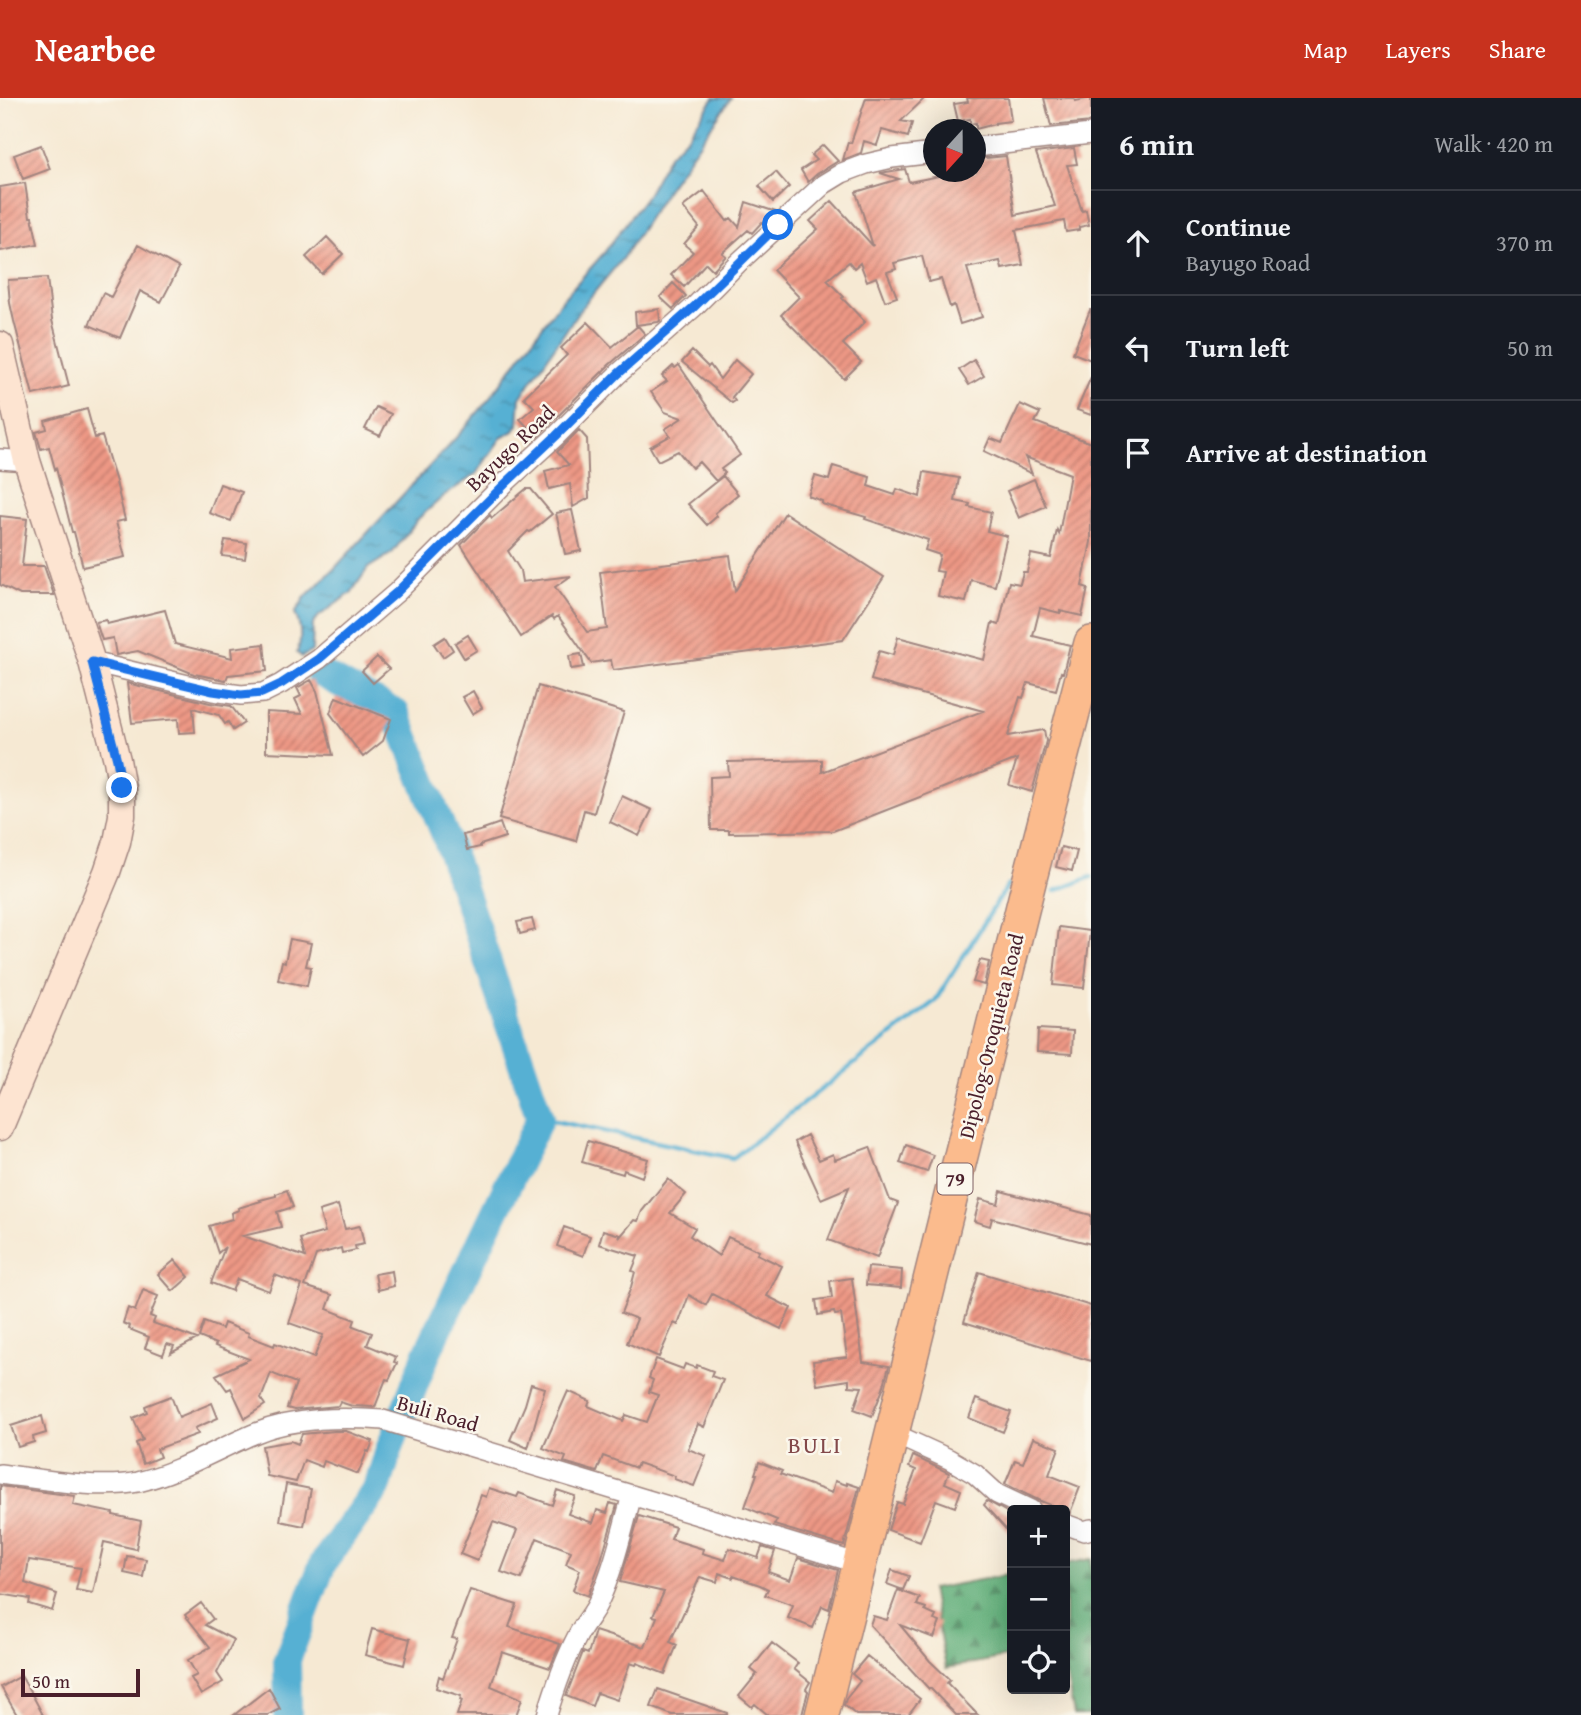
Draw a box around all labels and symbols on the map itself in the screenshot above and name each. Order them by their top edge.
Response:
north arrow [923,119,986,182]
route start [762,209,793,240]
street label: Bayugo Road [458,397,562,499]
route end [106,772,137,803]
street label: Dipolog-Oroquieta Road [950,929,1032,1142]
road number: 79 [937,1163,972,1194]
street label: Buli Road [394,1387,483,1440]
district label: BULI [788,1428,842,1461]
scale bar [21,1666,140,1698]

